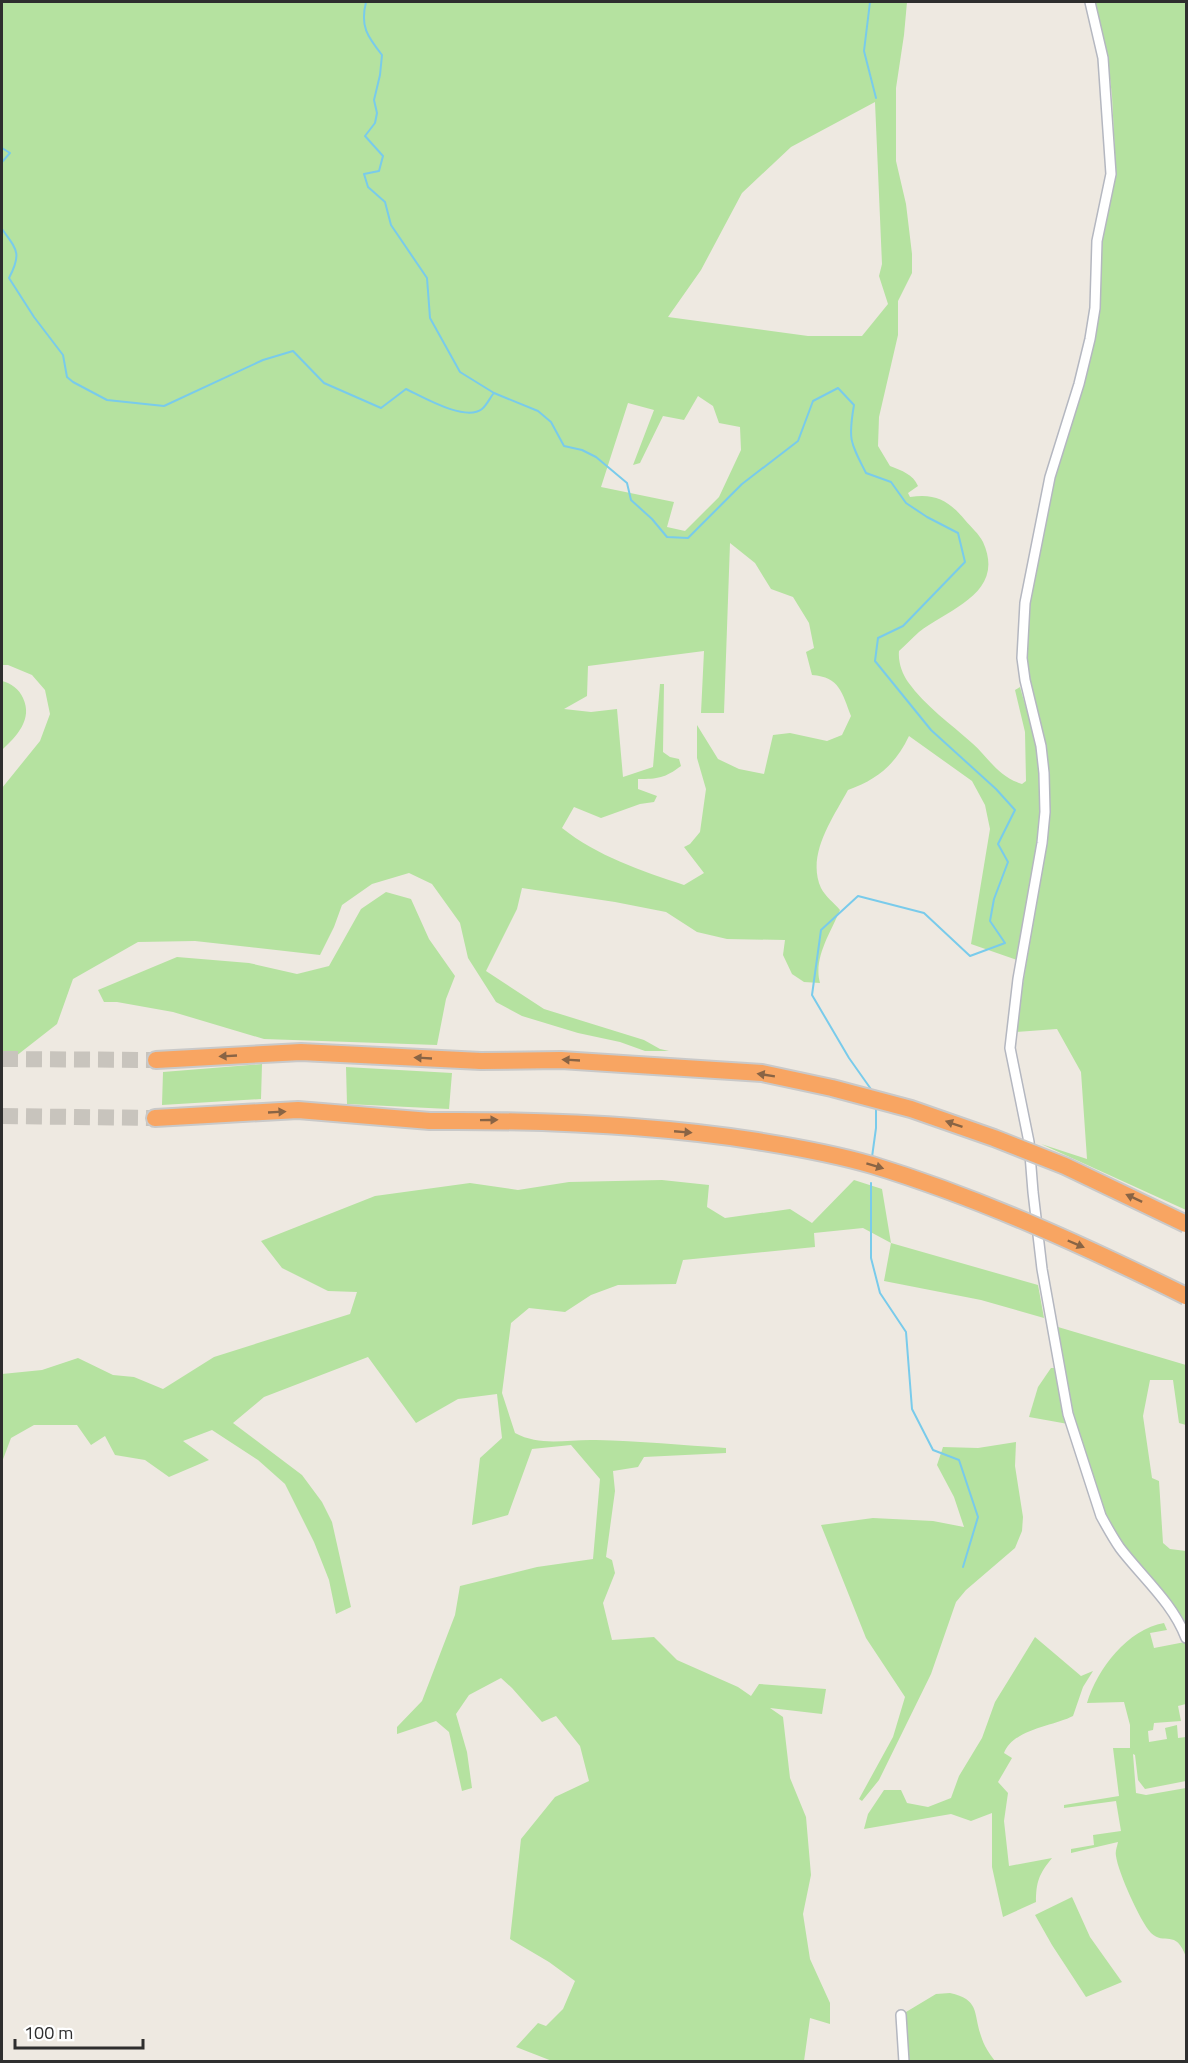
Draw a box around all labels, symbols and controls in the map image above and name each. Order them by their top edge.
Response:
one-way arrow [218,1052,237,1061]
one-way arrow [413,1053,432,1062]
one-way arrow [562,1056,581,1065]
one-way arrow [756,1070,775,1079]
one-way arrow [267,1107,286,1116]
one-way arrow [479,1115,498,1125]
one-way arrow [945,1118,963,1128]
one-way arrow [674,1127,693,1137]
one-way arrow [866,1162,884,1171]
one-way arrow [1126,1194,1143,1203]
one-way arrow [1068,1239,1086,1249]
scale bar [15,2012,142,2050]
text: 100 m [24,2019,73,2046]

